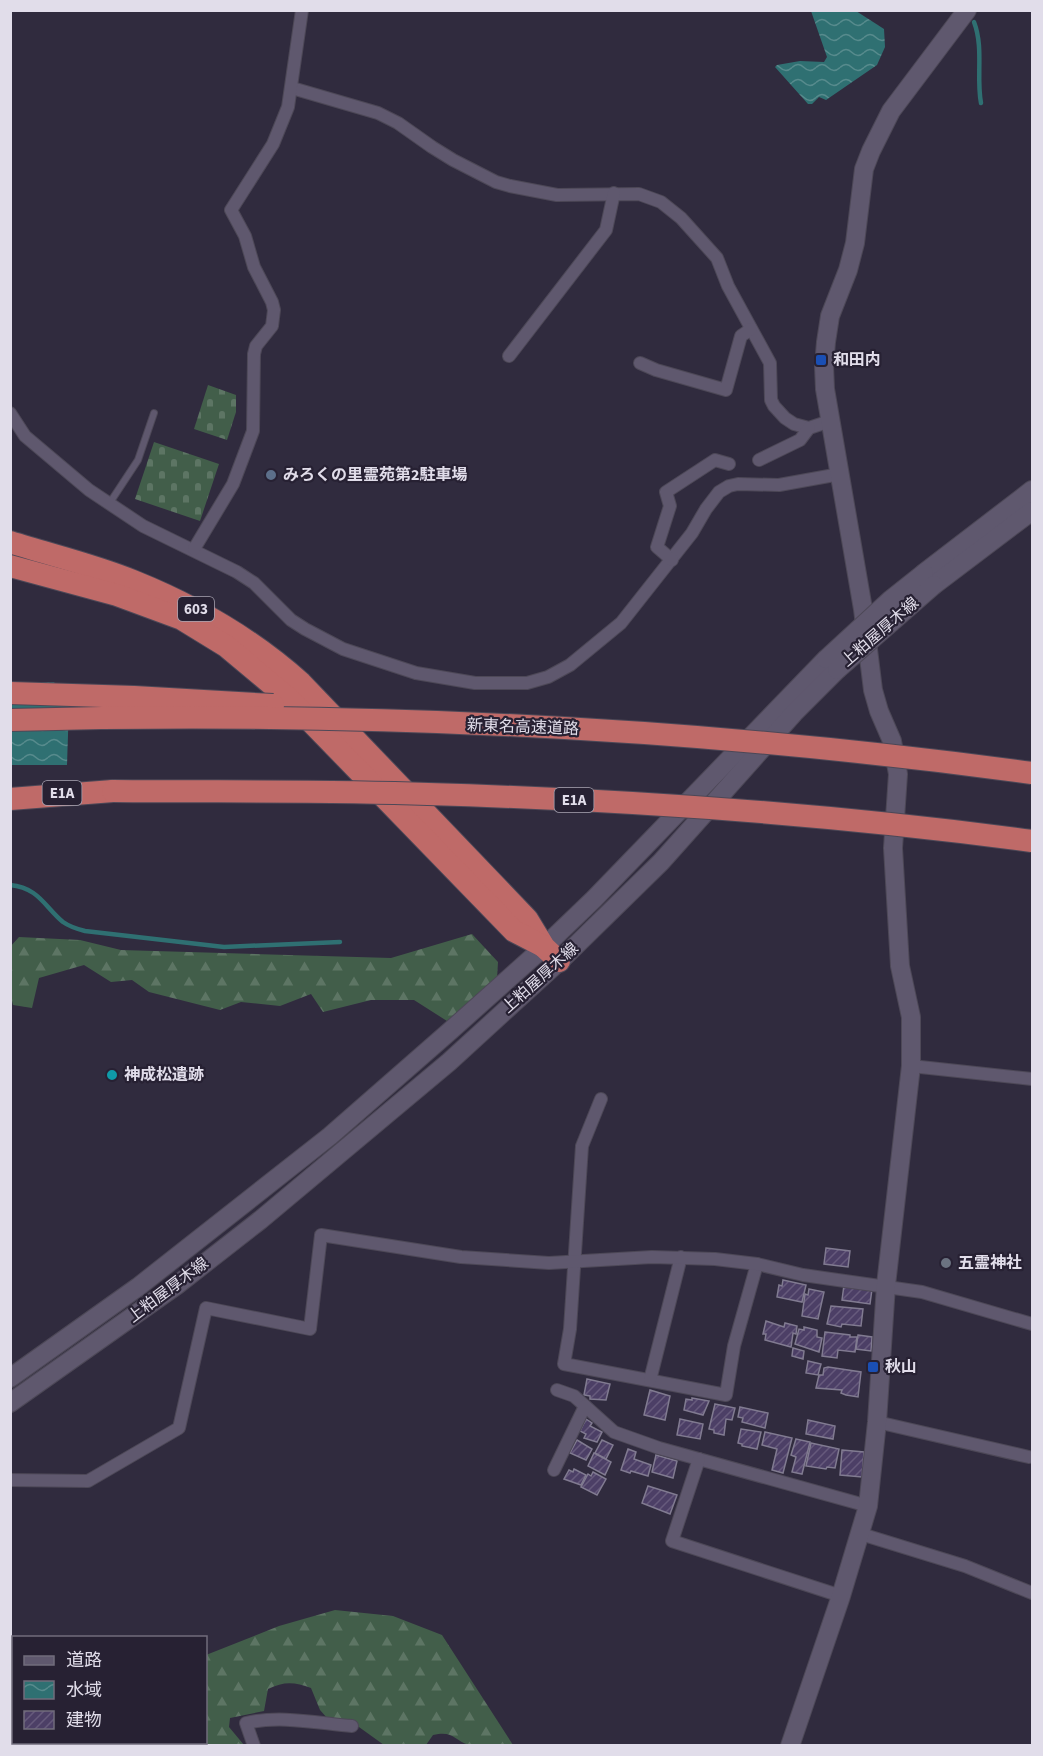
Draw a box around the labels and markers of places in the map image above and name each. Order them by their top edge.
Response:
place label: 和田内 [833,349,881,371]
marker: 和田内 [814,353,828,367]
place label: みろくの里霊苑第2駐車場 [283,464,467,486]
marker: みろくの里霊苑第2駐車場 [264,468,278,482]
place label: 神成松遺跡 [124,1064,204,1086]
marker: 神成松遺跡 [105,1068,119,1082]
place label: 五霊神社 [958,1252,1022,1274]
marker: 五霊神社 [939,1256,953,1270]
place label: 秋山 [885,1356,917,1378]
marker: 秋山 [866,1360,880,1374]

